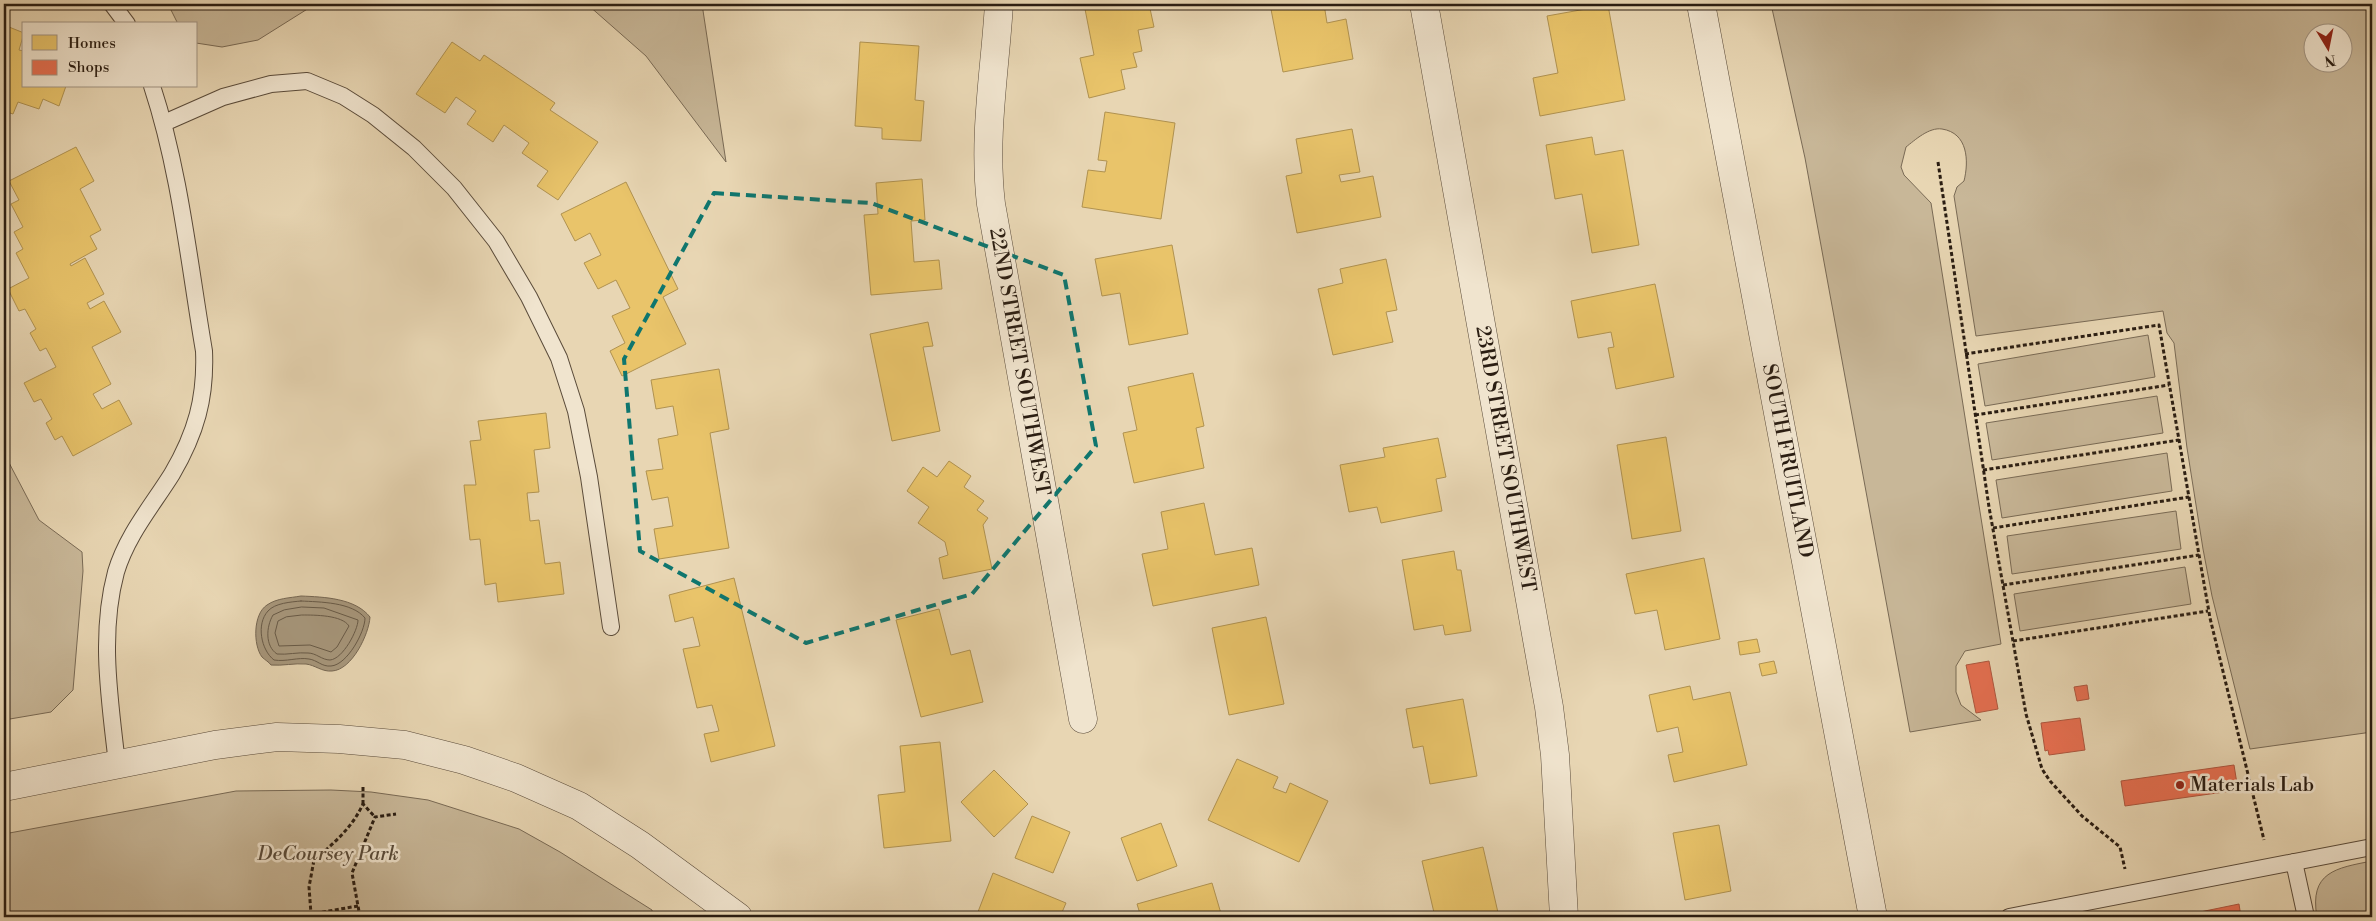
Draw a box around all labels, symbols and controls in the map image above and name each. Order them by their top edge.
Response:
legend [22,22,198,88]
north arrow [2304,22,2354,72]
text: Homes [68,34,116,53]
text: N [2323,50,2337,70]
text: Shops [68,58,109,77]
street label: 22ND STREET SOUTHWEST [983,226,1055,498]
street label: 23RD STREET SOUTHWEST [1469,324,1541,594]
street label: SOUTH FRUITLAND [1756,362,1818,560]
place label: Materials Lab [2190,773,2314,798]
marker: Materials Lab [2174,779,2186,791]
park label: DeCoursey Park [256,842,399,867]

